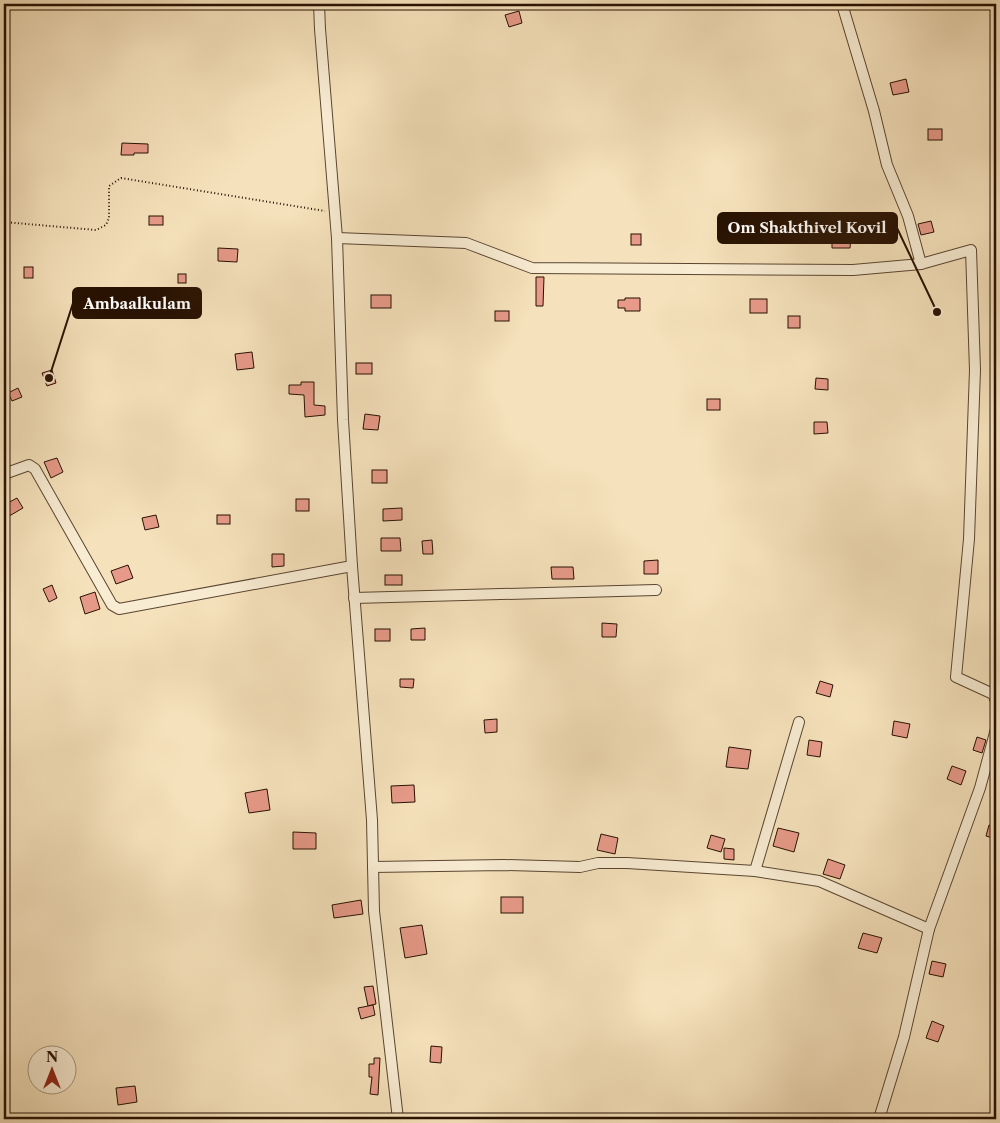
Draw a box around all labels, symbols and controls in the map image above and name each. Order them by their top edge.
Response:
callout: Om Shakthivel Kovil [718,213,897,243]
text: Om Shakthivel Kovil [728,218,886,237]
callout: Ambaalkulam [73,288,201,318]
text: Ambaalkulam [82,294,191,313]
north arrow [28,1046,78,1096]
text: N [46,1048,58,1066]

